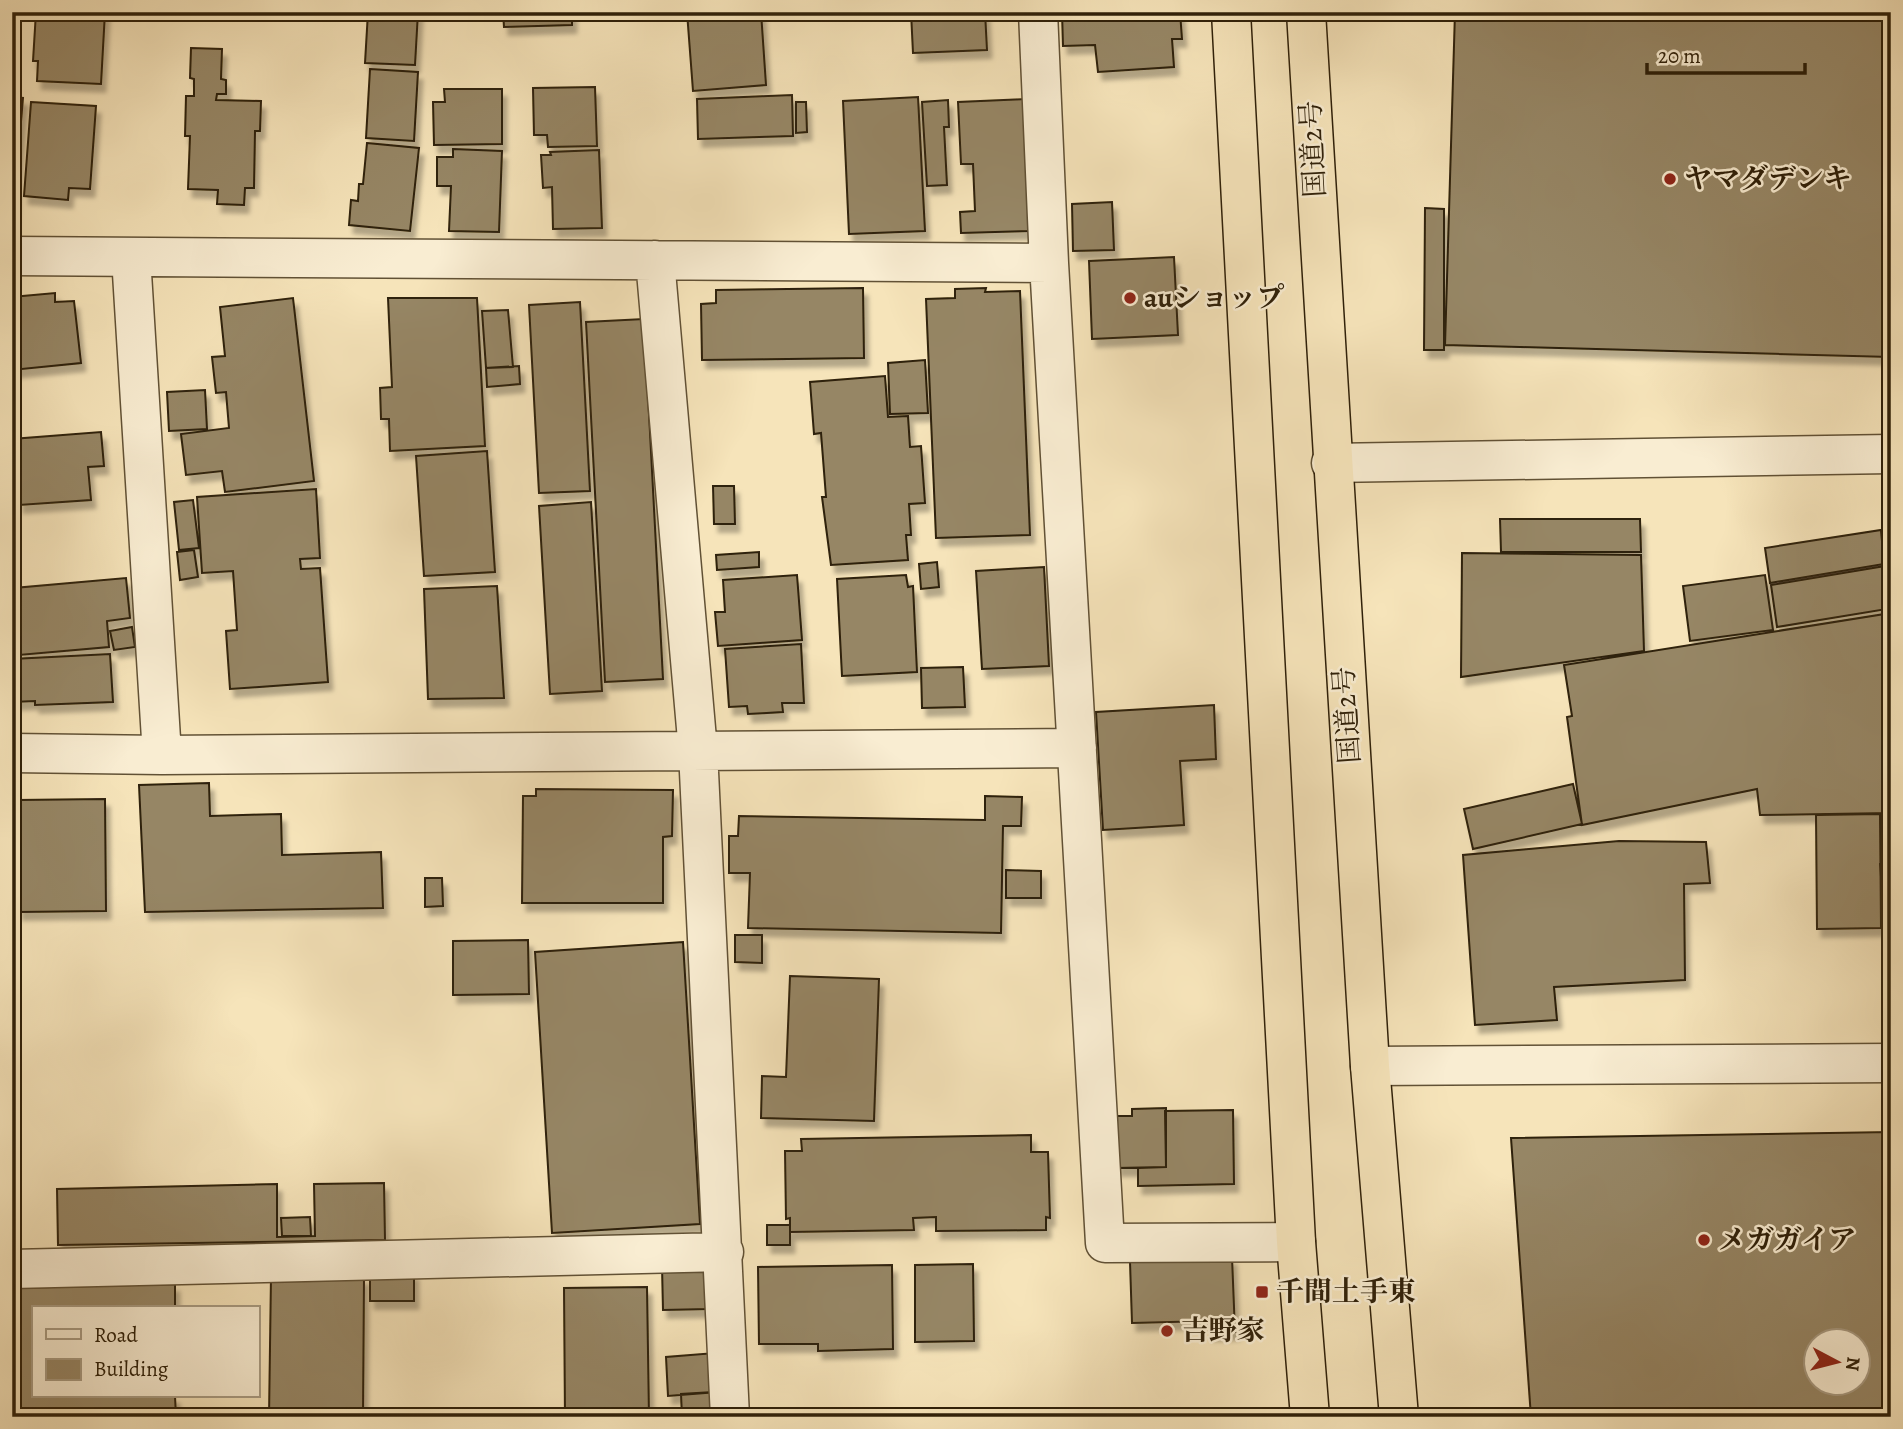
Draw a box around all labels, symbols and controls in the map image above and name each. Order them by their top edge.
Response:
scale bar [1647,32,1805,76]
text: 20 m [1658,42,1701,70]
street label: 国道2号 [1291,99,1335,199]
place label: ヤマダデンキ [1684,160,1851,198]
marker: ヤマダデンキ [1662,171,1678,187]
place label: auショップ [1144,279,1284,317]
marker: auショップ [1122,290,1138,306]
street label: 国道2号 [1325,665,1369,765]
place label: メガガイア [1718,1221,1856,1259]
marker: メガガイア [1696,1232,1712,1248]
place label: 千間土手東 [1276,1273,1416,1311]
marker: 千間土手東 [1254,1284,1270,1300]
legend [32,1306,259,1398]
place label: 吉野家 [1181,1312,1265,1350]
text: Road [94,1321,138,1349]
marker: 吉野家 [1159,1323,1175,1339]
north arrow [1801,1328,1871,1398]
text: Building [94,1355,169,1383]
text: N [1839,1355,1867,1373]

